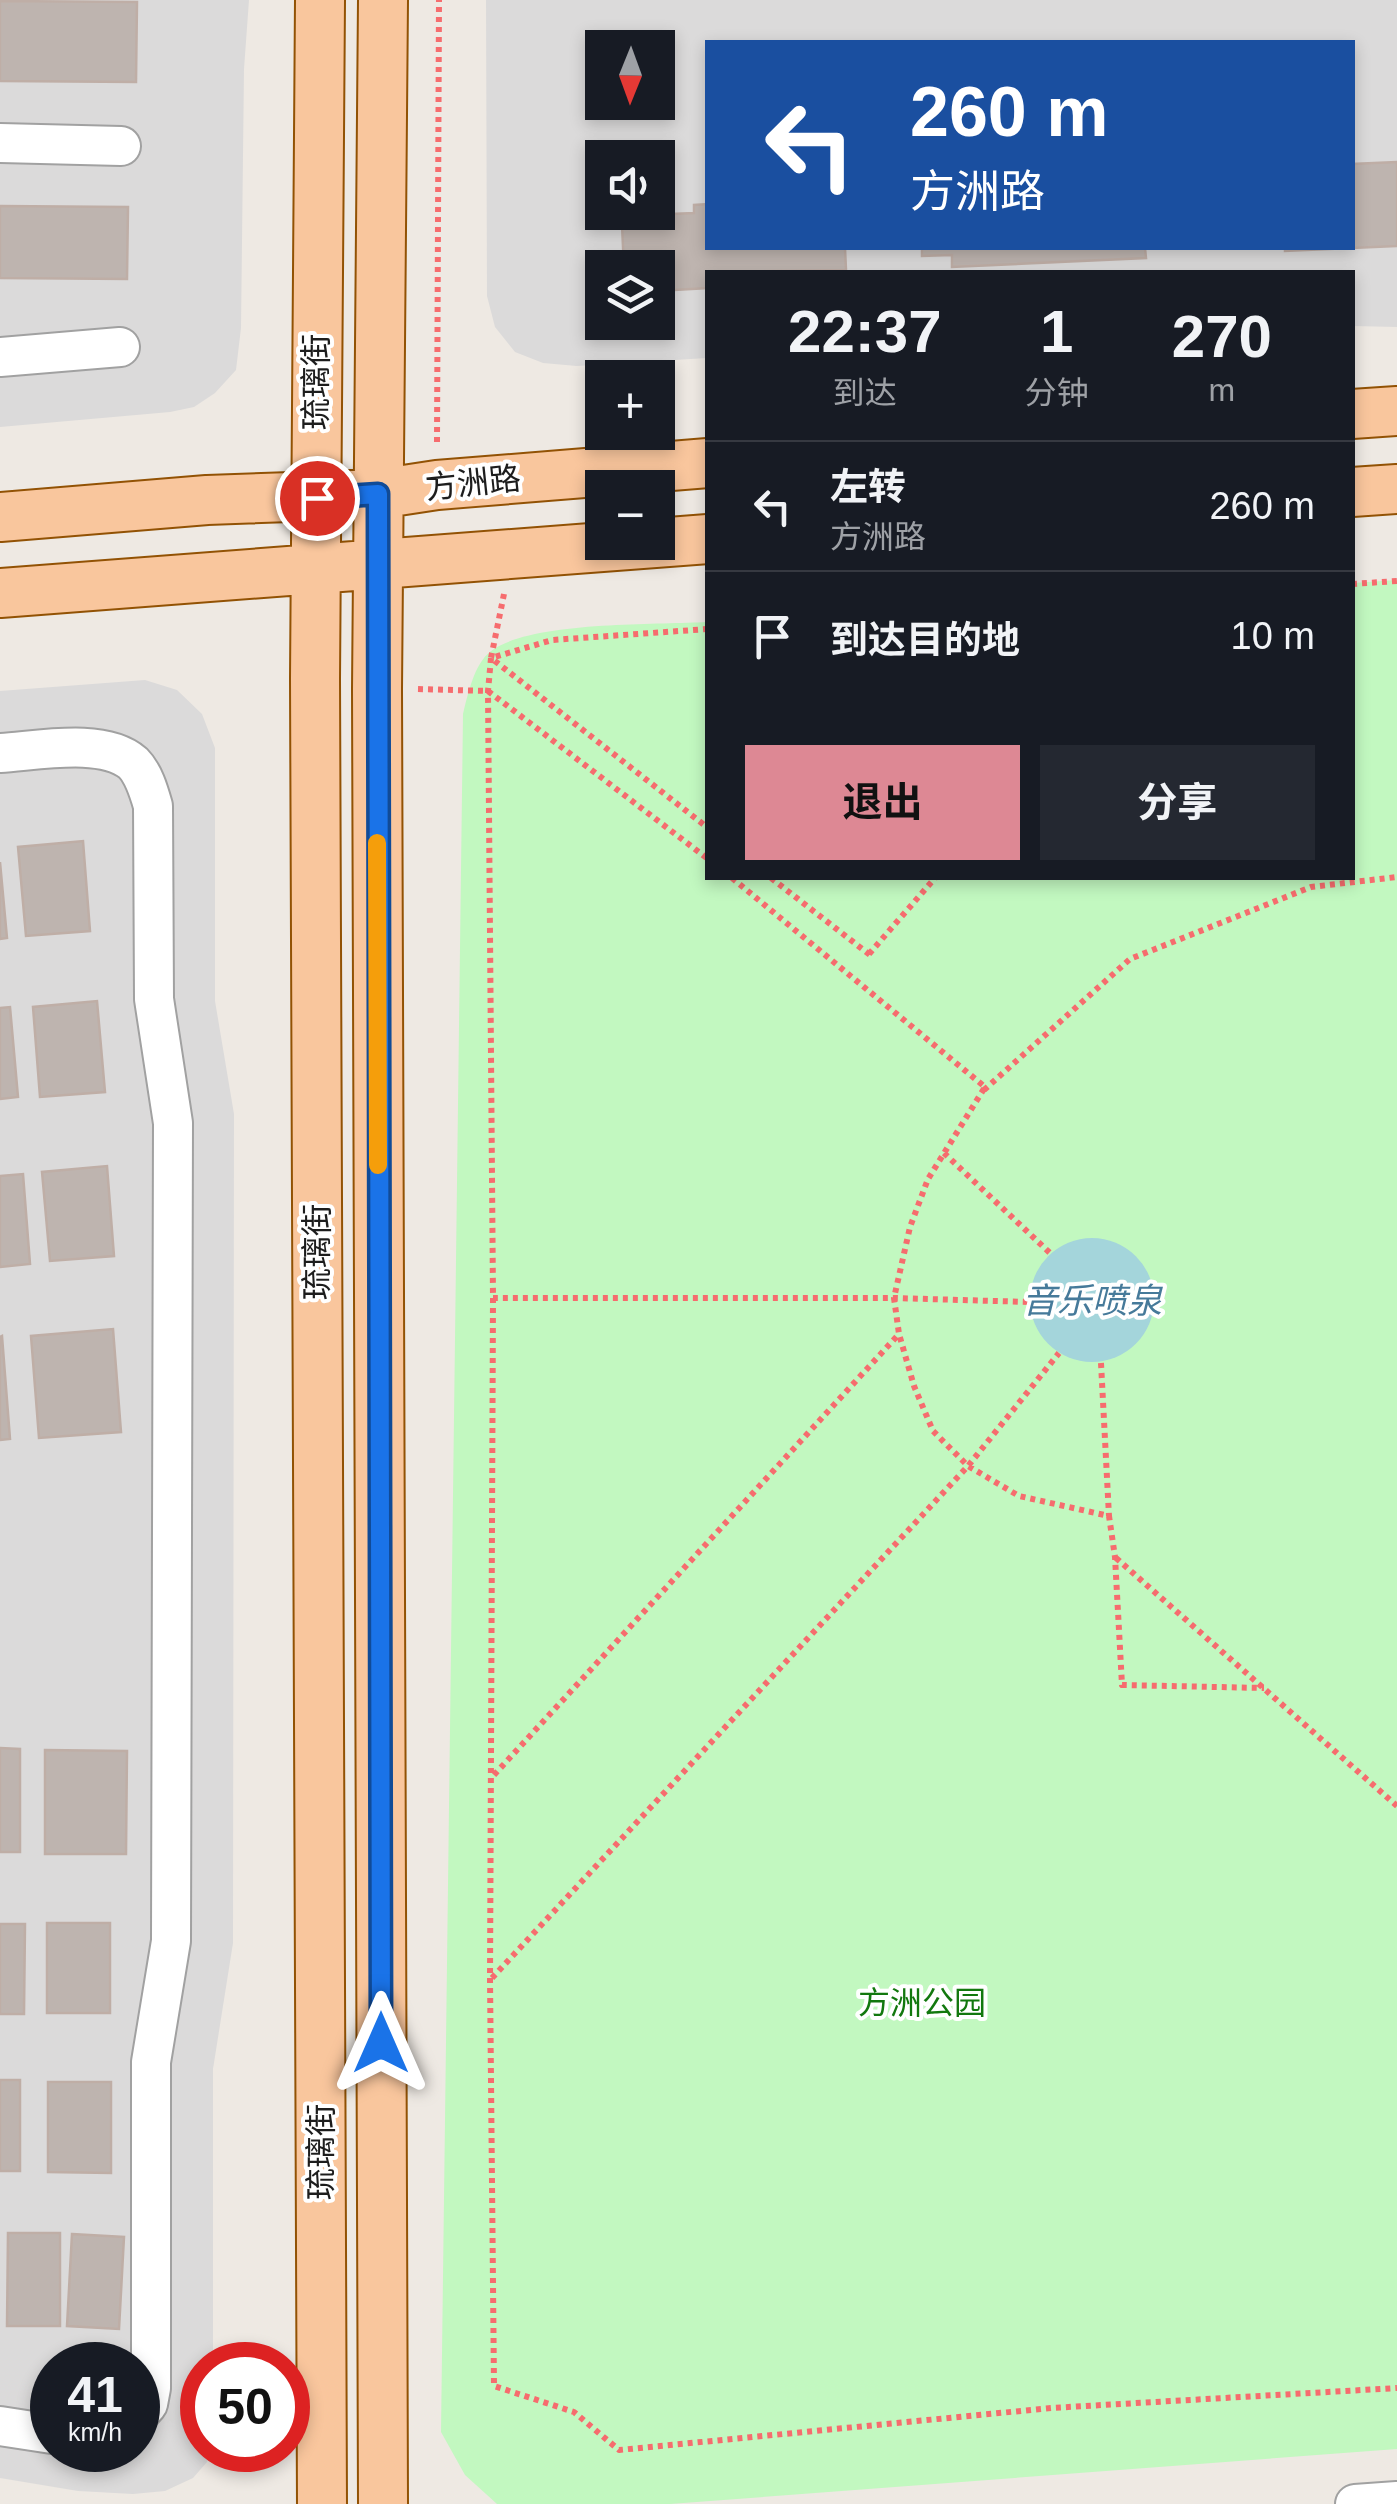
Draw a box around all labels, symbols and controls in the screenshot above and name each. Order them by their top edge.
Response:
north arrow [585,30,675,120]
map controls [585,30,675,560]
text: 260 m [910,73,1108,151]
icon: left [745,80,875,210]
button: sound [585,140,675,230]
text: 方洲路 [910,166,1045,217]
button: layers [585,250,675,340]
text: 22:37 [788,298,942,365]
text: 1 [1040,298,1073,365]
text: 270 [1172,303,1272,370]
street label: 琉璃街 [298,334,334,430]
button: + [585,360,675,450]
text: m [1208,372,1235,408]
text: 到达 [833,375,897,411]
text: 分钟 [1025,375,1089,411]
pin [275,456,360,541]
street label: 方洲路 [423,460,523,506]
text: 左转 [830,466,906,508]
button: − [585,470,675,560]
icon: arrive [290,471,345,526]
icon: left [745,479,800,534]
text: 260 m [1209,485,1315,527]
text: 方洲路 [830,519,926,555]
icon: arrive [745,609,800,664]
text: 10 m [1231,615,1315,657]
text: 到达目的地 [830,619,1020,661]
button: 退出 [745,745,1020,860]
button: 分享 [1040,745,1315,860]
street label: 琉璃街 [299,1204,335,1300]
water label: 音乐喷泉 [1022,1281,1163,1320]
park label: 方洲公园 [858,1985,986,2021]
position arrow [329,1991,433,2095]
street label: 琉璃街 [303,2104,339,2200]
speed limit sign: 50 [180,2342,310,2472]
text: 41 [67,2367,123,2423]
text: km/h [68,2418,122,2446]

